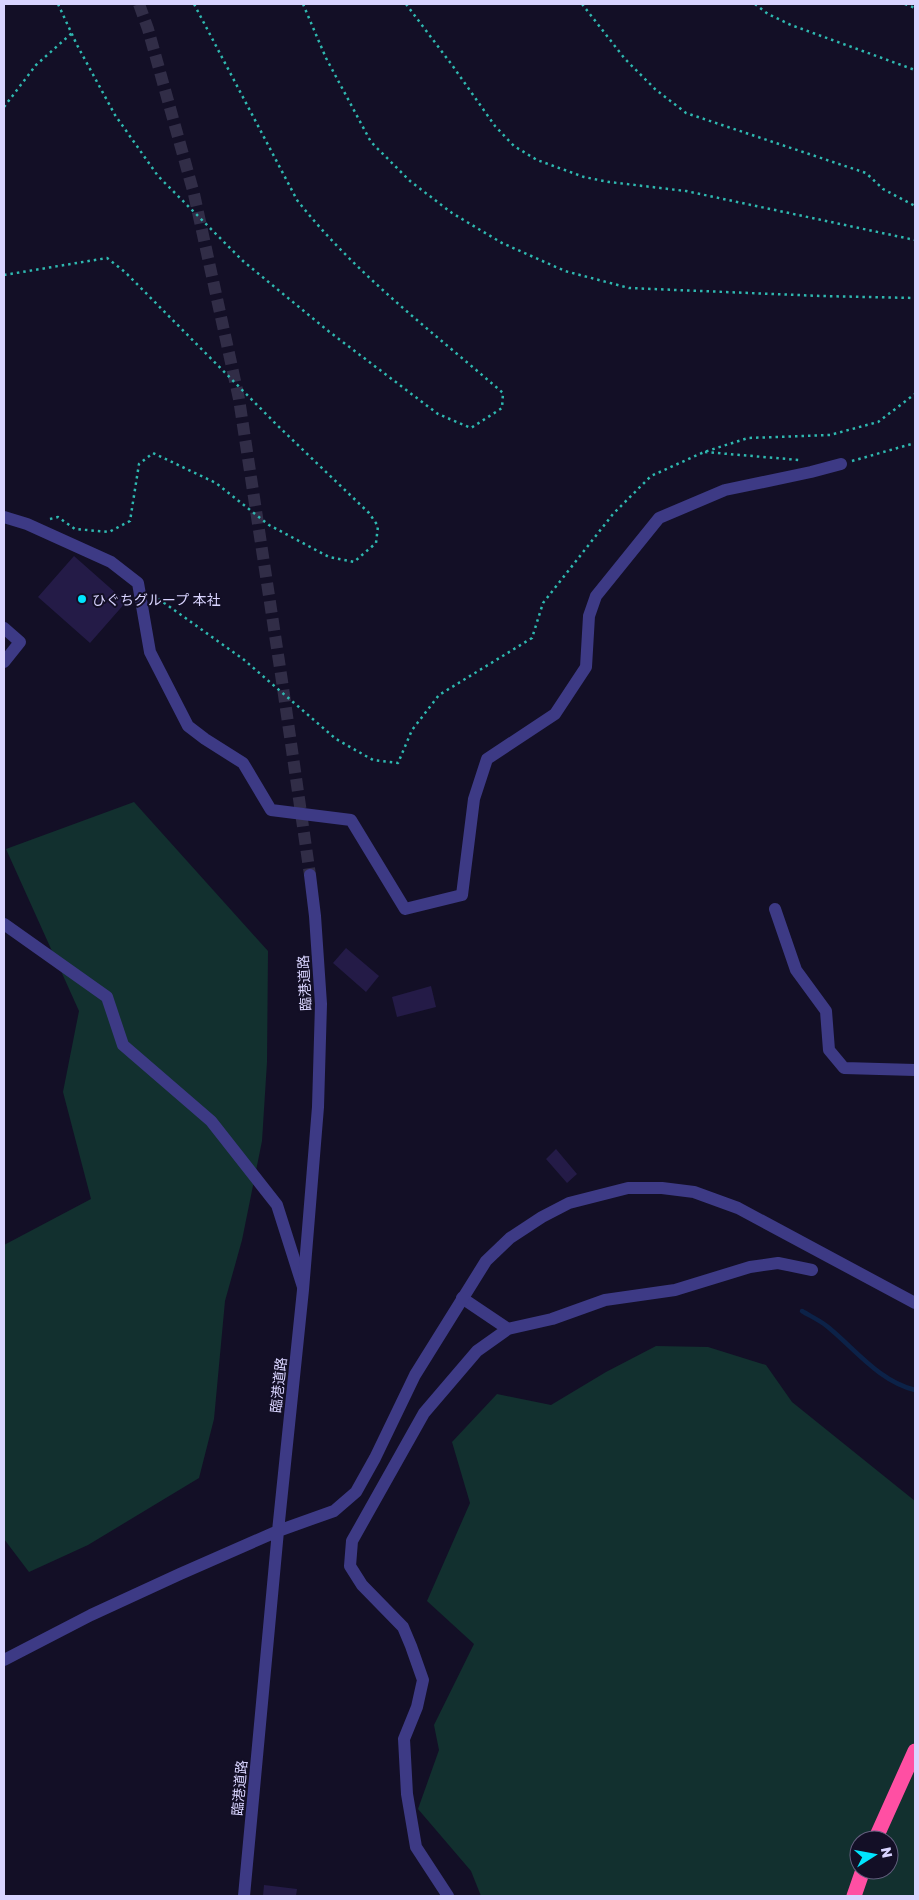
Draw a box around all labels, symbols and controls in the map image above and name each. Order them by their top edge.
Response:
place label: ひぐちグループ 本社 [92,591,221,608]
marker: ひぐちグループ 本社 [76,593,88,605]
street label: 臨港道路 [294,955,314,1011]
street label: 臨港道路 [267,1356,289,1414]
street label: 臨港道路 [228,1759,250,1817]
north arrow [849,1830,899,1880]
text: N [878,1846,897,1859]

